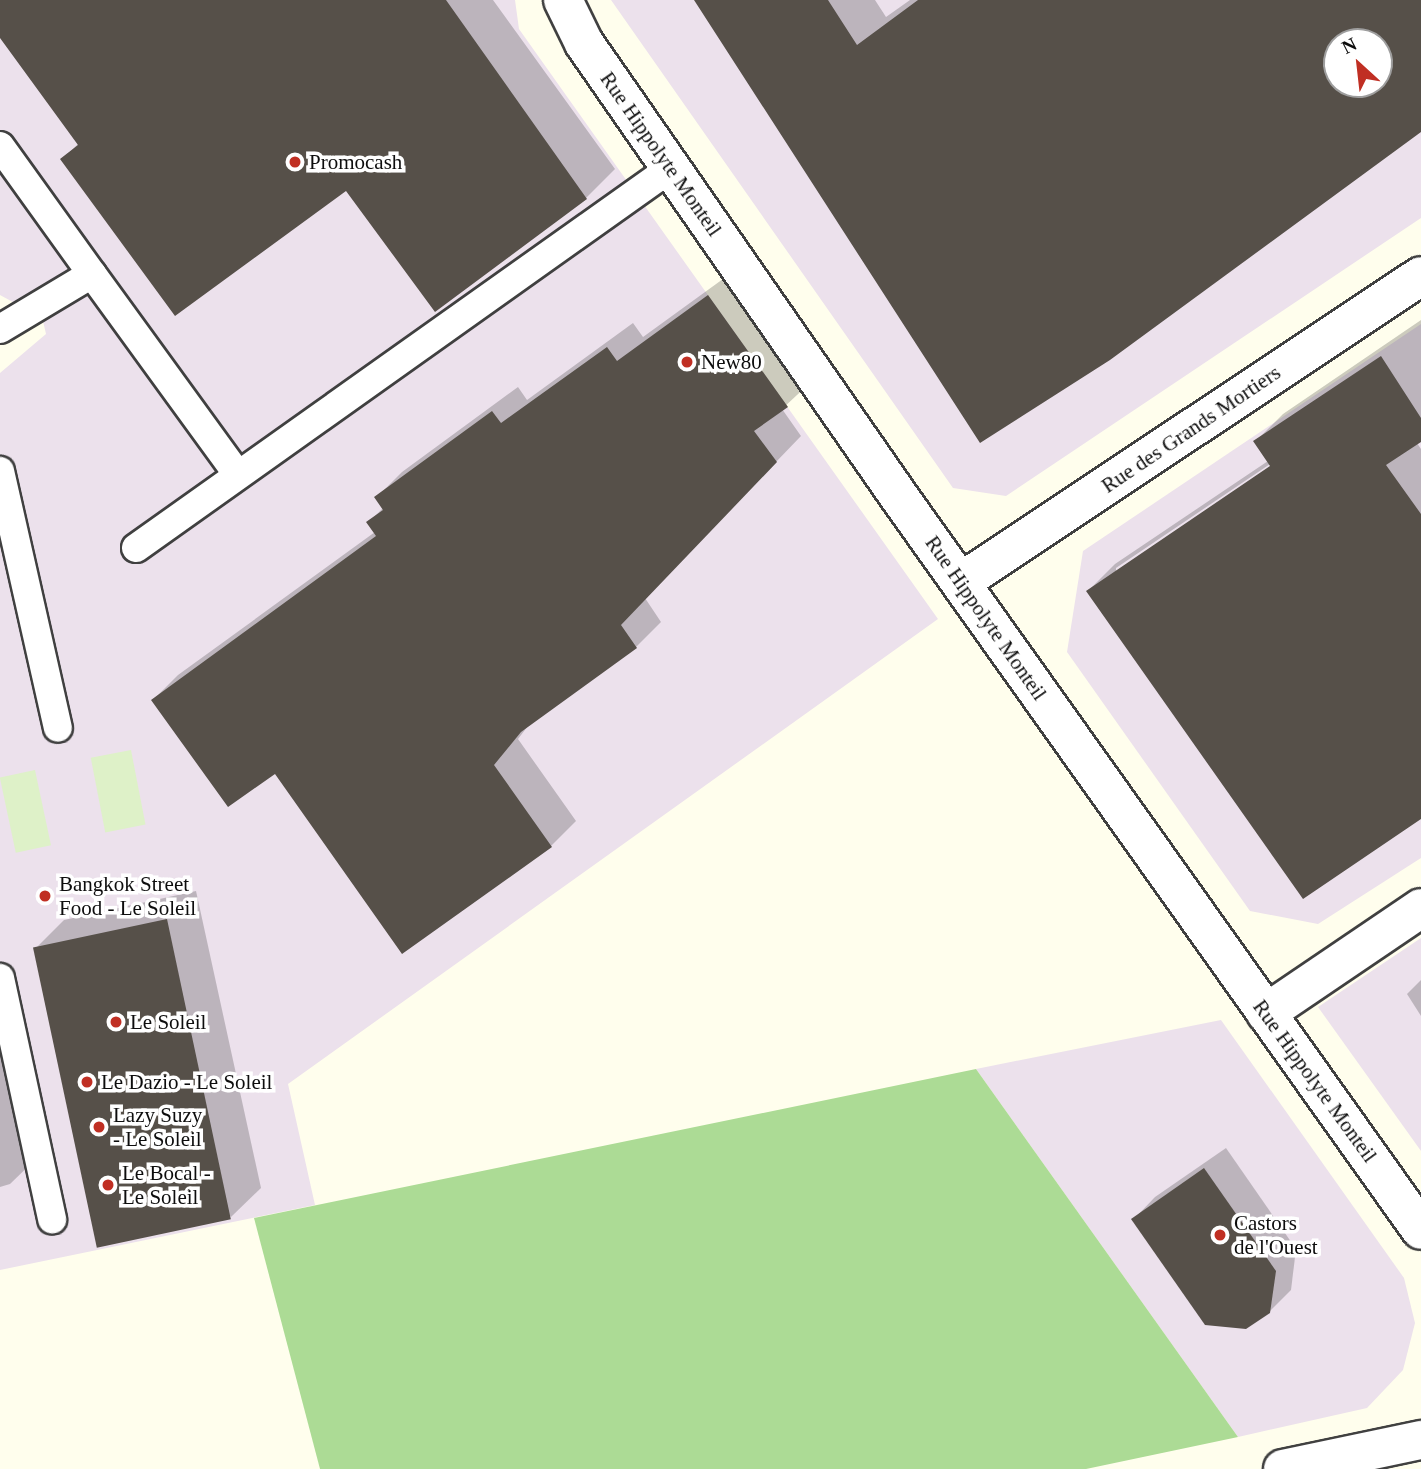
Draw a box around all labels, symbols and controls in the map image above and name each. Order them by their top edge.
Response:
north arrow [1323,28,1393,98]
text: N [1338,33,1360,58]
street label: Rue Hippolyte Monteil [595,67,727,241]
place label: Promocash [309,149,402,175]
marker: Promocash [287,154,303,170]
place label: New80 [701,349,762,375]
marker: New80 [679,354,695,370]
street label: Rue des Grands Mortiers [1097,360,1285,498]
street label: Rue Hippolyte Monteil [920,531,1052,705]
place label: Bangkok Street Food - Le Soleil [59,871,196,921]
marker: Bangkok Street Food - Le Soleil [37,888,53,904]
street label: Rue Hippolyte Monteil [1248,995,1382,1167]
place label: Le Soleil [130,1009,206,1035]
marker: Le Soleil [108,1014,124,1030]
place label: Le Dazio - Le Soleil [101,1069,272,1095]
marker: Le Dazio - Le Soleil [79,1074,95,1090]
place label: Lazy Suzy - Le Soleil [113,1102,202,1152]
marker: Lazy Suzy - Le Soleil [91,1119,107,1135]
place label: Le Bocal - Le Soleil [122,1160,211,1210]
marker: Le Bocal - Le Soleil [100,1177,116,1193]
place label: Castors de l'Ouest [1234,1210,1318,1260]
marker: Castors de l'Ouest [1212,1227,1228,1243]

